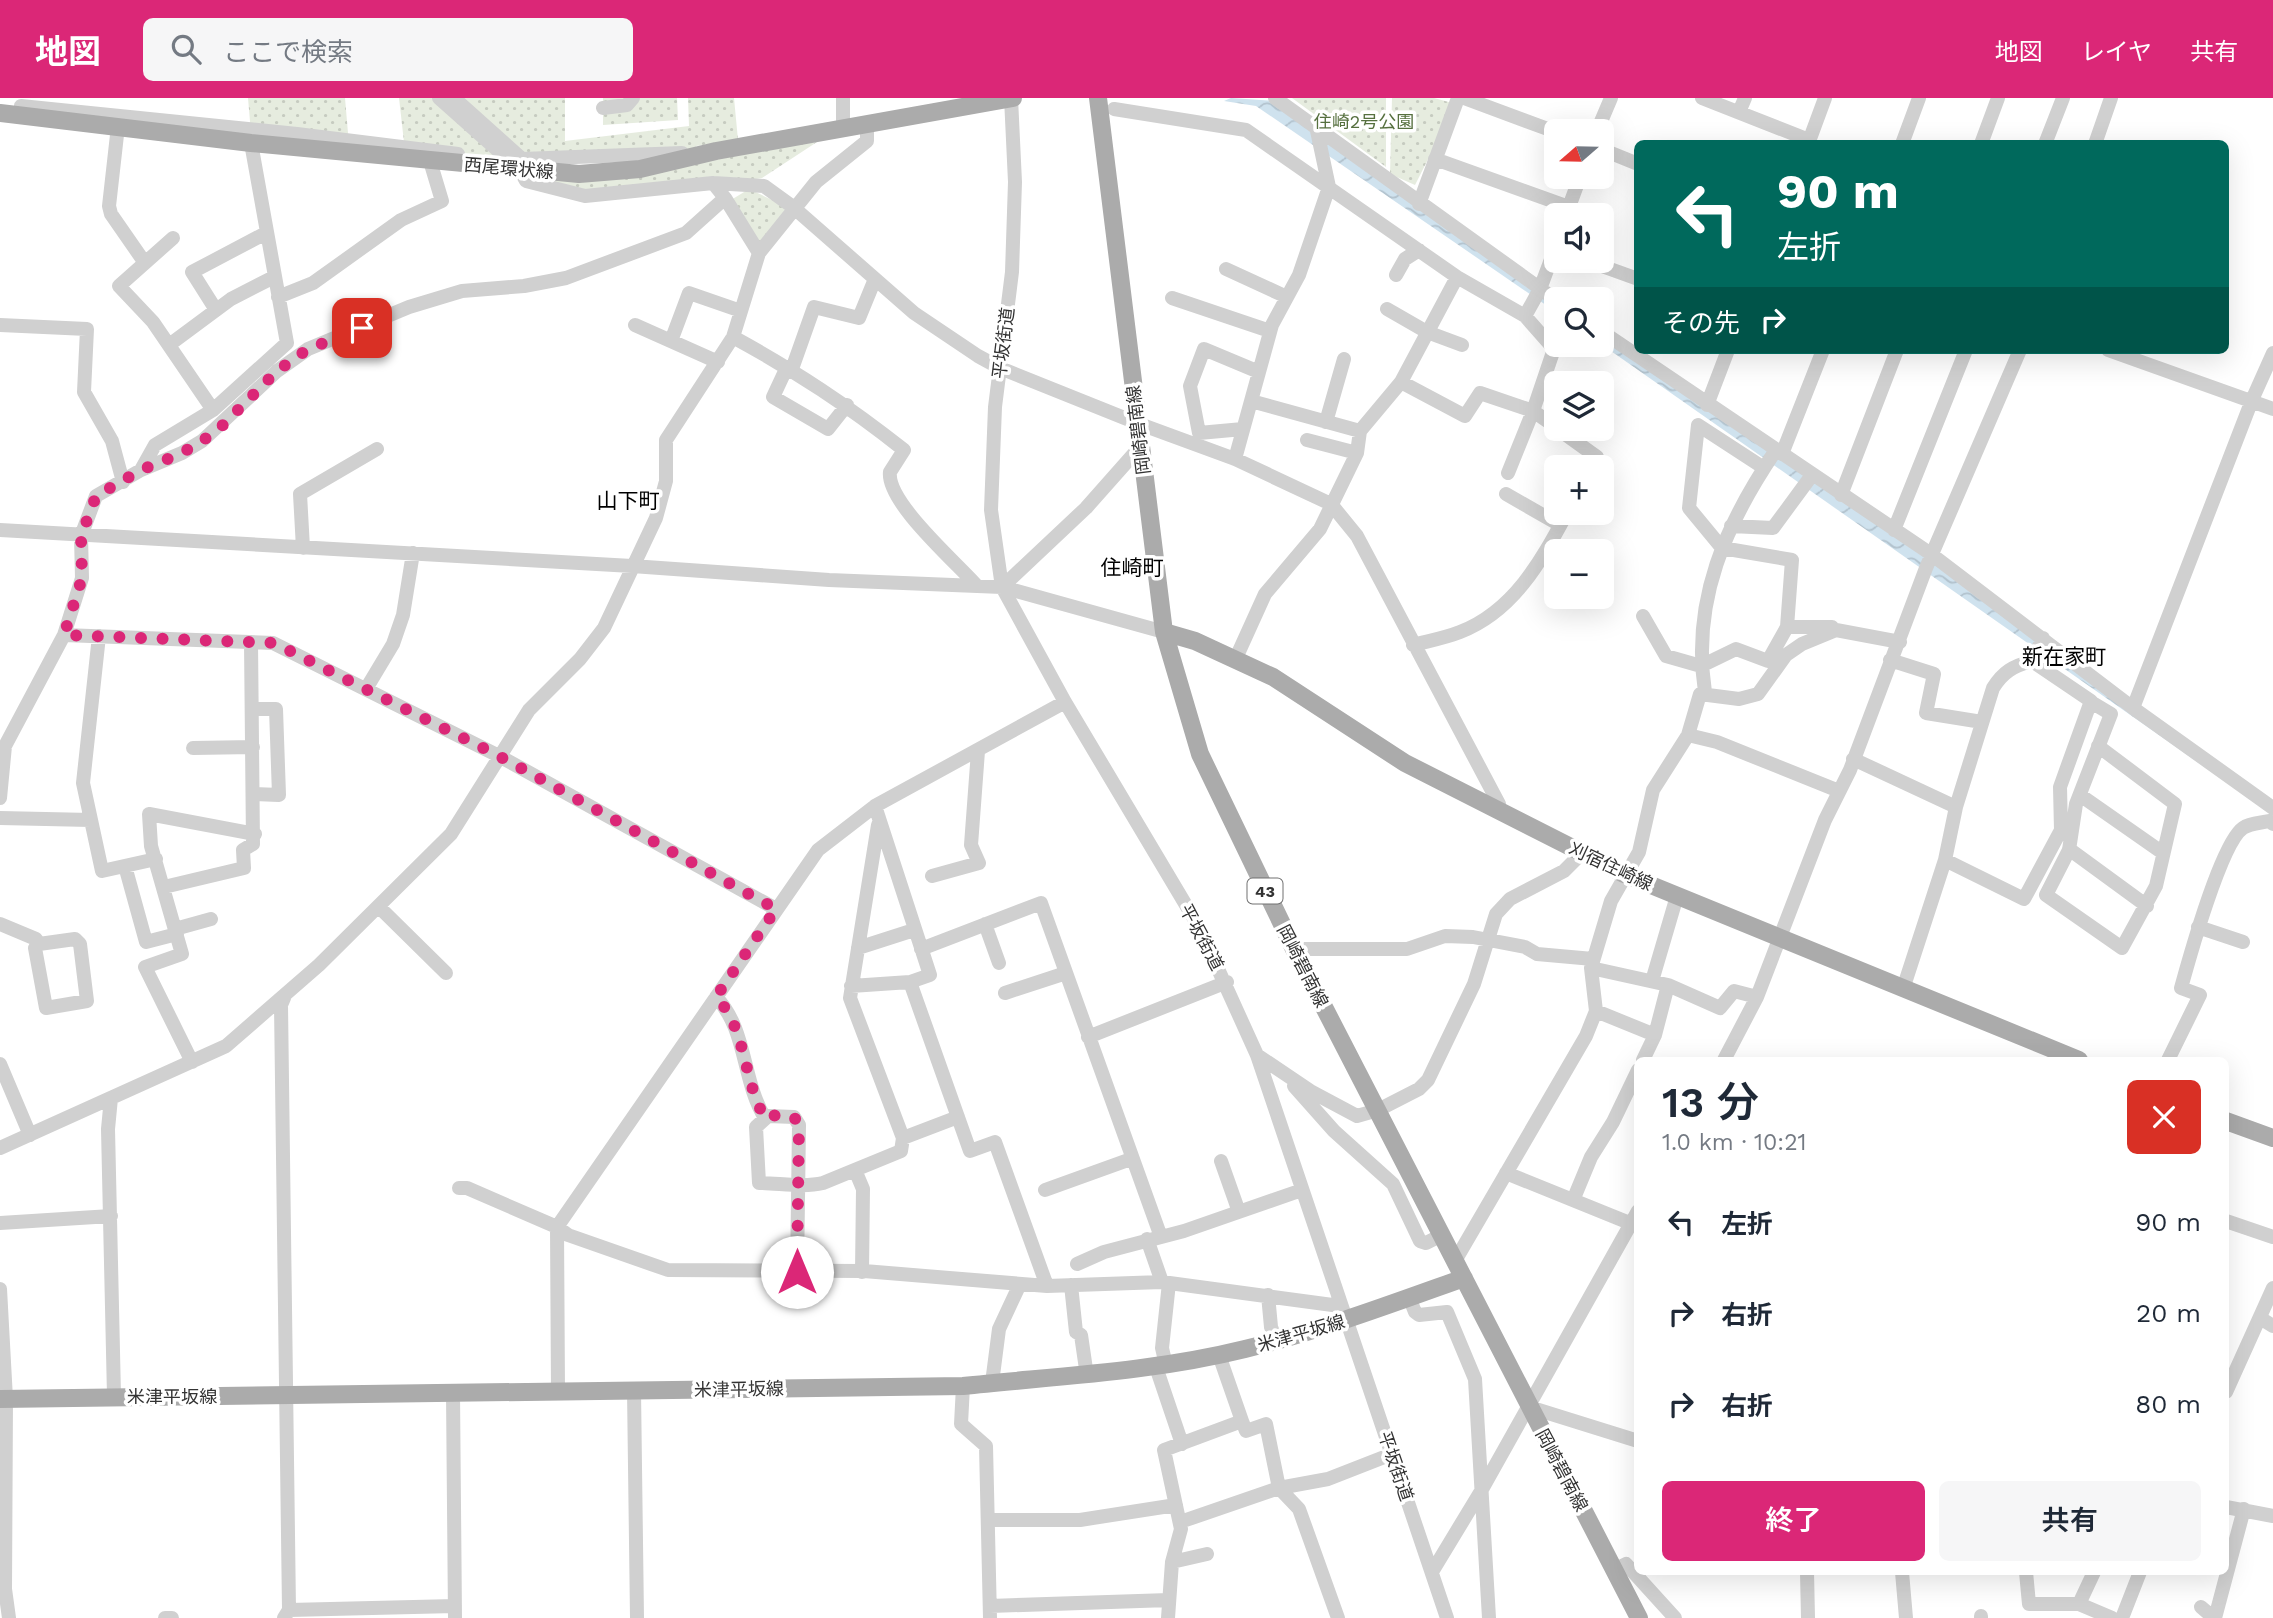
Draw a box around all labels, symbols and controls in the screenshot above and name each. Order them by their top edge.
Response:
search box [143,18,633,81]
icon: search [167,30,205,68]
text: 地図 [35,32,101,71]
text: ここで検索 [223,37,353,67]
text: 地図 [1995,38,2043,66]
text: レイヤ [2081,38,2152,66]
text: 共有 [2190,38,2238,66]
park label: 住崎2号公園 [1314,111,1414,132]
north arrow [1544,119,1614,189]
map controls [1544,119,1614,609]
street label: 西尾環状線 [463,154,555,182]
text: 90 m [1777,162,1899,220]
icon: left [1662,168,1753,259]
button: sound [1544,203,1614,273]
text: 左折 [1777,228,1841,266]
button: search [1544,287,1614,357]
pin [332,298,392,358]
icon: right [1754,301,1792,339]
street label: 平坂街道 [988,306,1018,380]
text: その先 [1662,308,1740,338]
icon: arrive [343,309,381,347]
button: layers [1544,371,1614,441]
street label: 岡崎碧南線 [1122,384,1154,476]
button: + [1544,455,1614,525]
district label: 山下町 [597,488,660,513]
button: − [1544,539,1614,609]
district label: 住崎町 [1101,555,1164,580]
district label: 新在家町 [2022,644,2106,669]
street label: 刈宿住崎線 [1566,837,1656,895]
road number: 43 [1248,878,1282,904]
street label: 平坂街道 [1176,900,1228,974]
street label: 岡崎碧南線 [1273,921,1333,1011]
text: 13 分 [1662,1078,1759,1127]
button: close [2127,1080,2201,1154]
text: 1.0 km · 10:21 [1662,1129,1807,1156]
icon: left [1662,1203,1700,1241]
text: 90 m [2135,1207,2201,1237]
text: 左折 [1721,1209,1773,1239]
position arrow [760,1235,834,1309]
icon: right [1662,1294,1700,1332]
text: 20 m [2136,1298,2201,1328]
text: 右折 [1721,1300,1773,1330]
street label: 米津平坂線 [1255,1311,1347,1355]
street label: 米津平坂線 [694,1378,784,1400]
icon: right [1662,1385,1700,1423]
street label: 米津平坂線 [127,1386,217,1407]
text: 80 m [2135,1389,2201,1419]
text: 右折 [1721,1391,1773,1421]
street label: 岡崎碧南線 [1532,1425,1592,1515]
street label: 平坂街道 [1374,1429,1418,1503]
button: 終了 [1662,1481,1925,1561]
button: 共有 [1939,1481,2201,1561]

